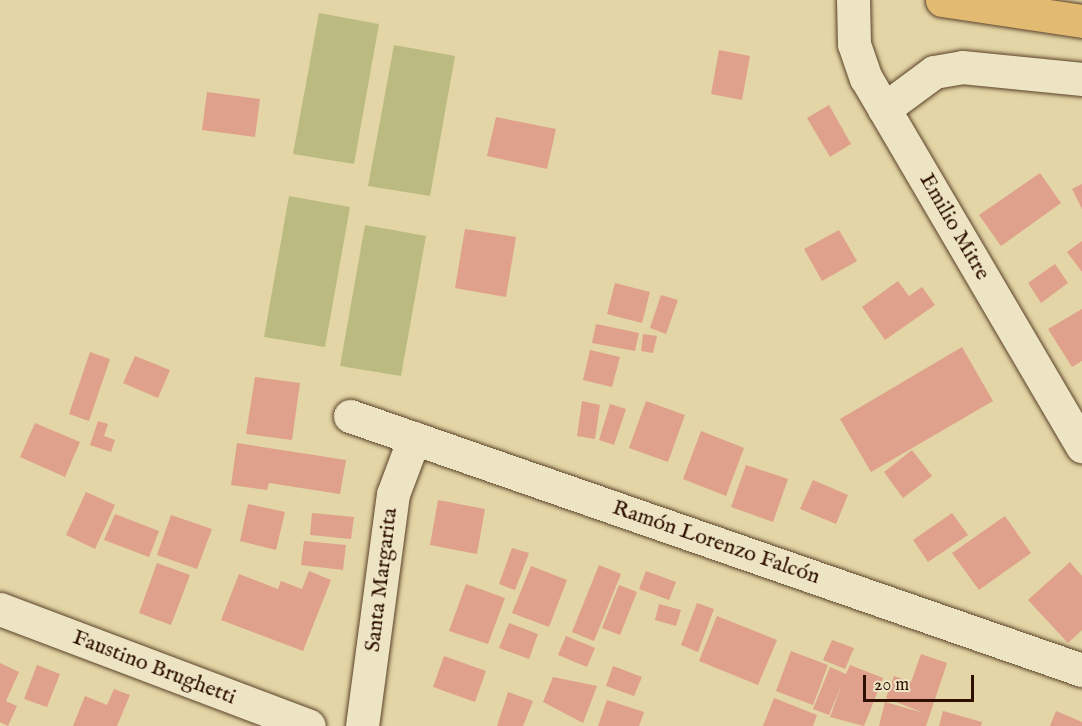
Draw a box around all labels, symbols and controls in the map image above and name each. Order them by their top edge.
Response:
street label: Emilio Mitre [913,169,995,285]
street label: Ramón Lorenzo Falcón [609,495,823,591]
street label: Santa Margarita [360,506,404,654]
street label: Faustino Brughetti [69,625,239,711]
scale bar [866,663,977,701]
text: 20 m [874,674,909,697]

